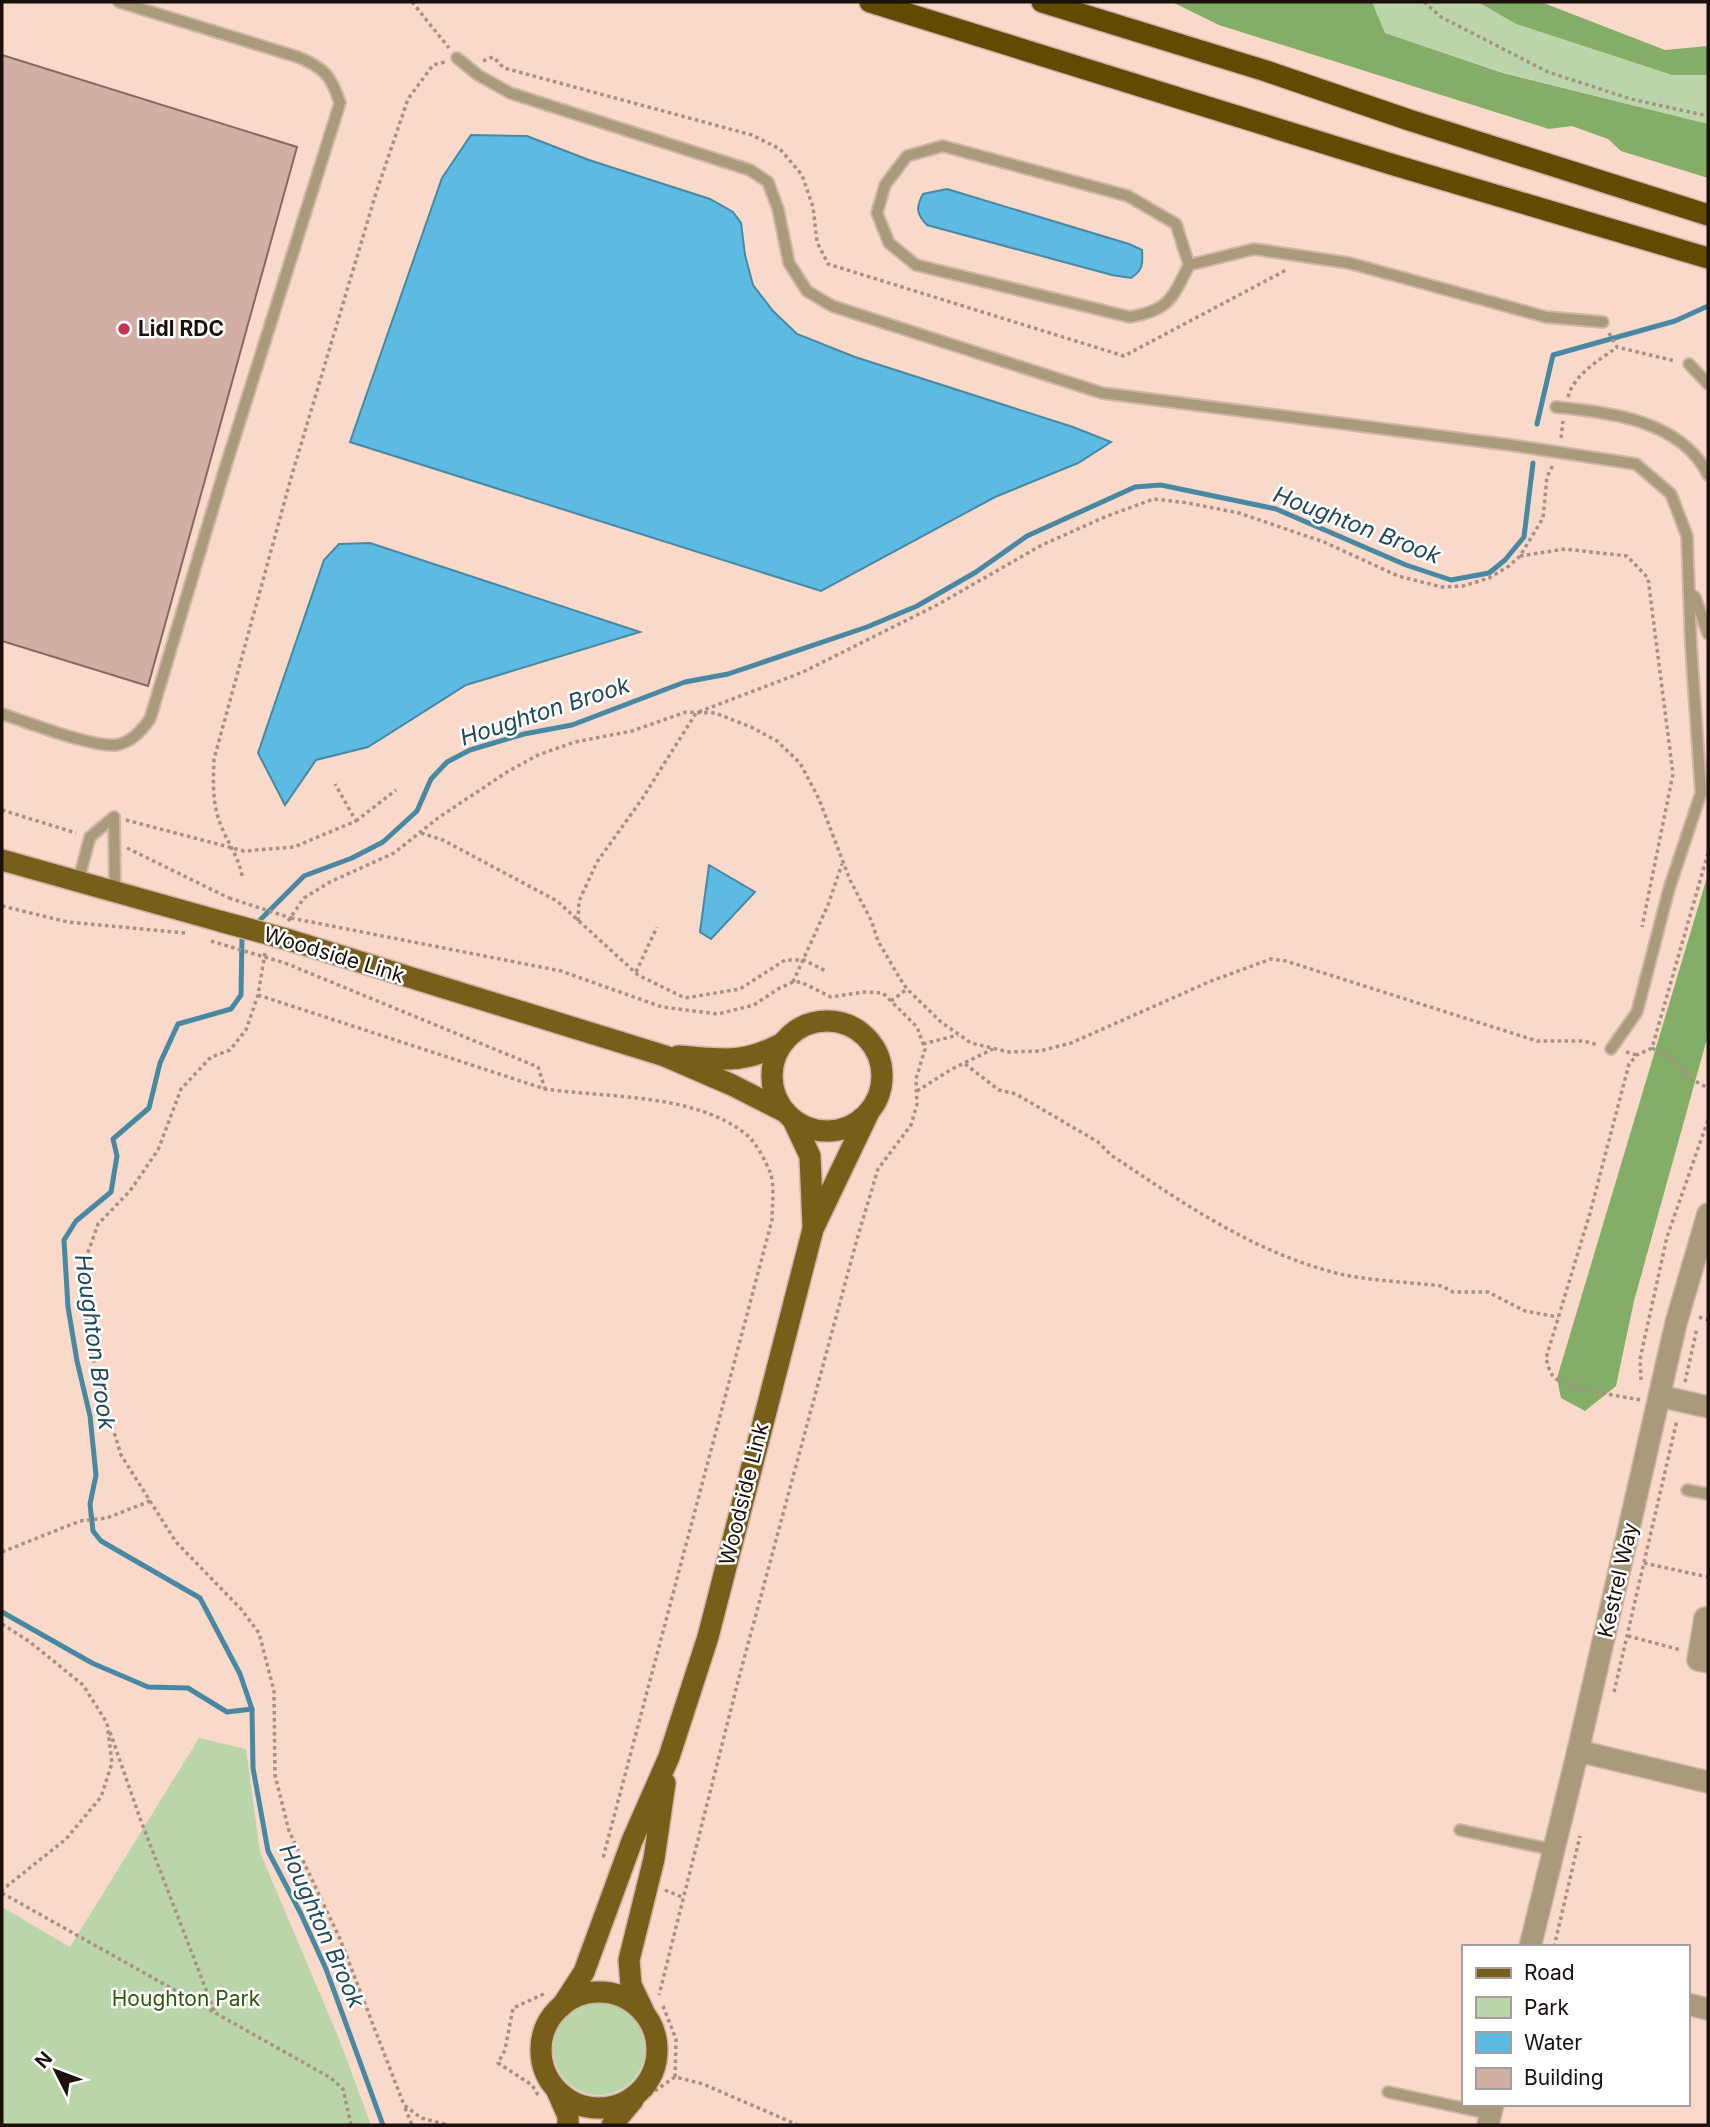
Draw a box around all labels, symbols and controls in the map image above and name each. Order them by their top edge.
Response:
place label: Lidl RDC [138,316,224,341]
marker: Lidl RDC [116,321,132,337]
water label: Houghton Brook [1269,480,1445,570]
water label: Houghton Brook [457,670,634,752]
street label: Woodside Link [261,921,408,988]
water label: Houghton Brook [69,1252,121,1432]
street label: Woodside Link [714,1420,773,1568]
street label: Kestrel Way [1592,1520,1643,1640]
water label: Houghton Brook [273,1839,371,2013]
legend [1462,1945,1689,2106]
text: Road [1524,1960,1575,1985]
park label: Houghton Park [112,1986,261,2011]
text: Park [1524,1995,1569,2020]
text: Water [1524,2030,1582,2055]
north arrow [21,2036,91,2106]
text: N [30,2047,57,2073]
text: Building [1524,2065,1604,2090]

